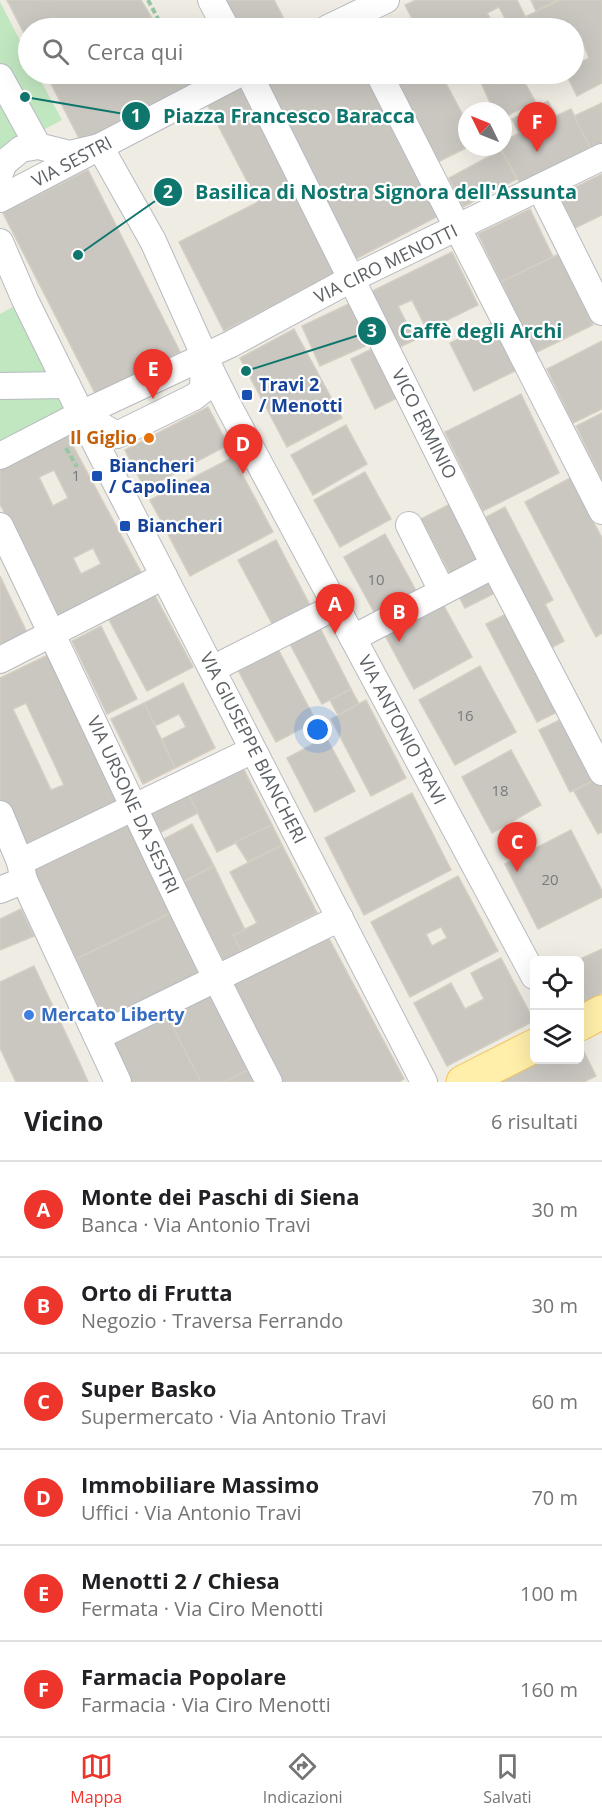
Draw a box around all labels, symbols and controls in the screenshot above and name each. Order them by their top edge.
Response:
search box [18,18,584,84]
icon: search [39,35,72,68]
text: Cerca qui [87,36,183,66]
callout: Piazza Francesco Baracca [121,97,427,135]
text: Piazza Francesco Baracca [163,102,415,129]
north arrow [458,102,512,156]
pin: F [518,102,556,152]
text: 1 [131,103,141,127]
street label: VIA SESTRI [27,130,116,192]
callout: Basilica di Nostra Signora dell'Assunta [153,173,589,211]
text: Basilica di Nostra Signora dell'Assunta [195,178,577,205]
text: 2 [163,179,173,203]
street label: VIA CIRO MENOTTI [310,218,461,308]
callout: Caffè degli Archi [357,312,574,350]
text: Caffè degli Archi [400,317,562,344]
text: 3 [367,318,377,342]
pin: E [134,350,172,399]
street label: VICO ERMINIO [387,364,463,483]
place label: Travi 2 / Menotti [259,372,343,417]
marker: Travi 2 / Menotti [240,388,254,402]
pin: D [224,424,262,474]
place label: Il Giglio [70,425,137,449]
marker: Il Giglio [142,431,156,445]
place label: Biancheri / Capolinea [109,453,210,498]
house number: 1 [72,465,80,485]
marker: Biancheri / Capolinea [90,469,104,483]
place label: Biancheri [137,513,223,537]
marker: Biancheri [118,519,132,533]
house number: 10 [367,569,385,589]
pin: A [316,584,354,634]
pin: B [380,592,418,642]
street label: VIA GIUSEPPE BIANCHERI [195,648,313,847]
street label: VIA ANTONIO TRAVI [353,651,452,808]
house number: 16 [456,705,474,725]
street label: VIA URSONE DA SESTRI [82,712,186,897]
your location [303,715,332,744]
house number: 18 [491,780,509,800]
pin: C [498,822,536,872]
house number: 20 [541,869,559,889]
map controls [530,956,584,1064]
button: locate [530,956,584,1010]
place label: Mercato Liberty [41,1002,185,1026]
marker: Mercato Liberty [22,1008,36,1022]
button: layers [530,1010,584,1064]
text: Vicino [24,1103,103,1139]
text: 6 risultati [491,1108,578,1135]
text: Monte dei Paschi di Siena [81,1181,360,1211]
text: A [37,1196,50,1223]
text: 30 m [531,1196,578,1223]
text: Banca · Via Antonio Travi [81,1211,311,1238]
text: Orto di Frutta [81,1277,233,1307]
text: B [37,1292,50,1319]
text: 30 m [531,1292,578,1319]
text: Negozio · Traversa Ferrando [81,1307,343,1334]
text: Super Basko [81,1373,216,1403]
text: C [37,1388,50,1415]
text: 60 m [531,1388,578,1415]
text: Supermercato · Via Antonio Travi [81,1403,387,1430]
text: Immobiliare Massimo [81,1469,319,1499]
text: D [36,1484,51,1511]
text: 70 m [531,1484,578,1511]
text: Uffici · Via Antonio Travi [81,1499,302,1526]
text: Menotti 2 / Chiesa [81,1565,280,1595]
text: E [38,1580,49,1607]
text: 100 m [520,1580,578,1607]
text: Fermata · Via Ciro Menotti [81,1595,323,1622]
text: Farmacia Popolare [81,1661,286,1691]
text: F [38,1676,49,1703]
text: 160 m [520,1676,578,1703]
text: Farmacia · Via Ciro Menotti [81,1691,331,1718]
tab: Mappa [70,1750,122,1808]
tab: Indicazioni [263,1750,343,1808]
tab: Salvati [483,1750,532,1808]

